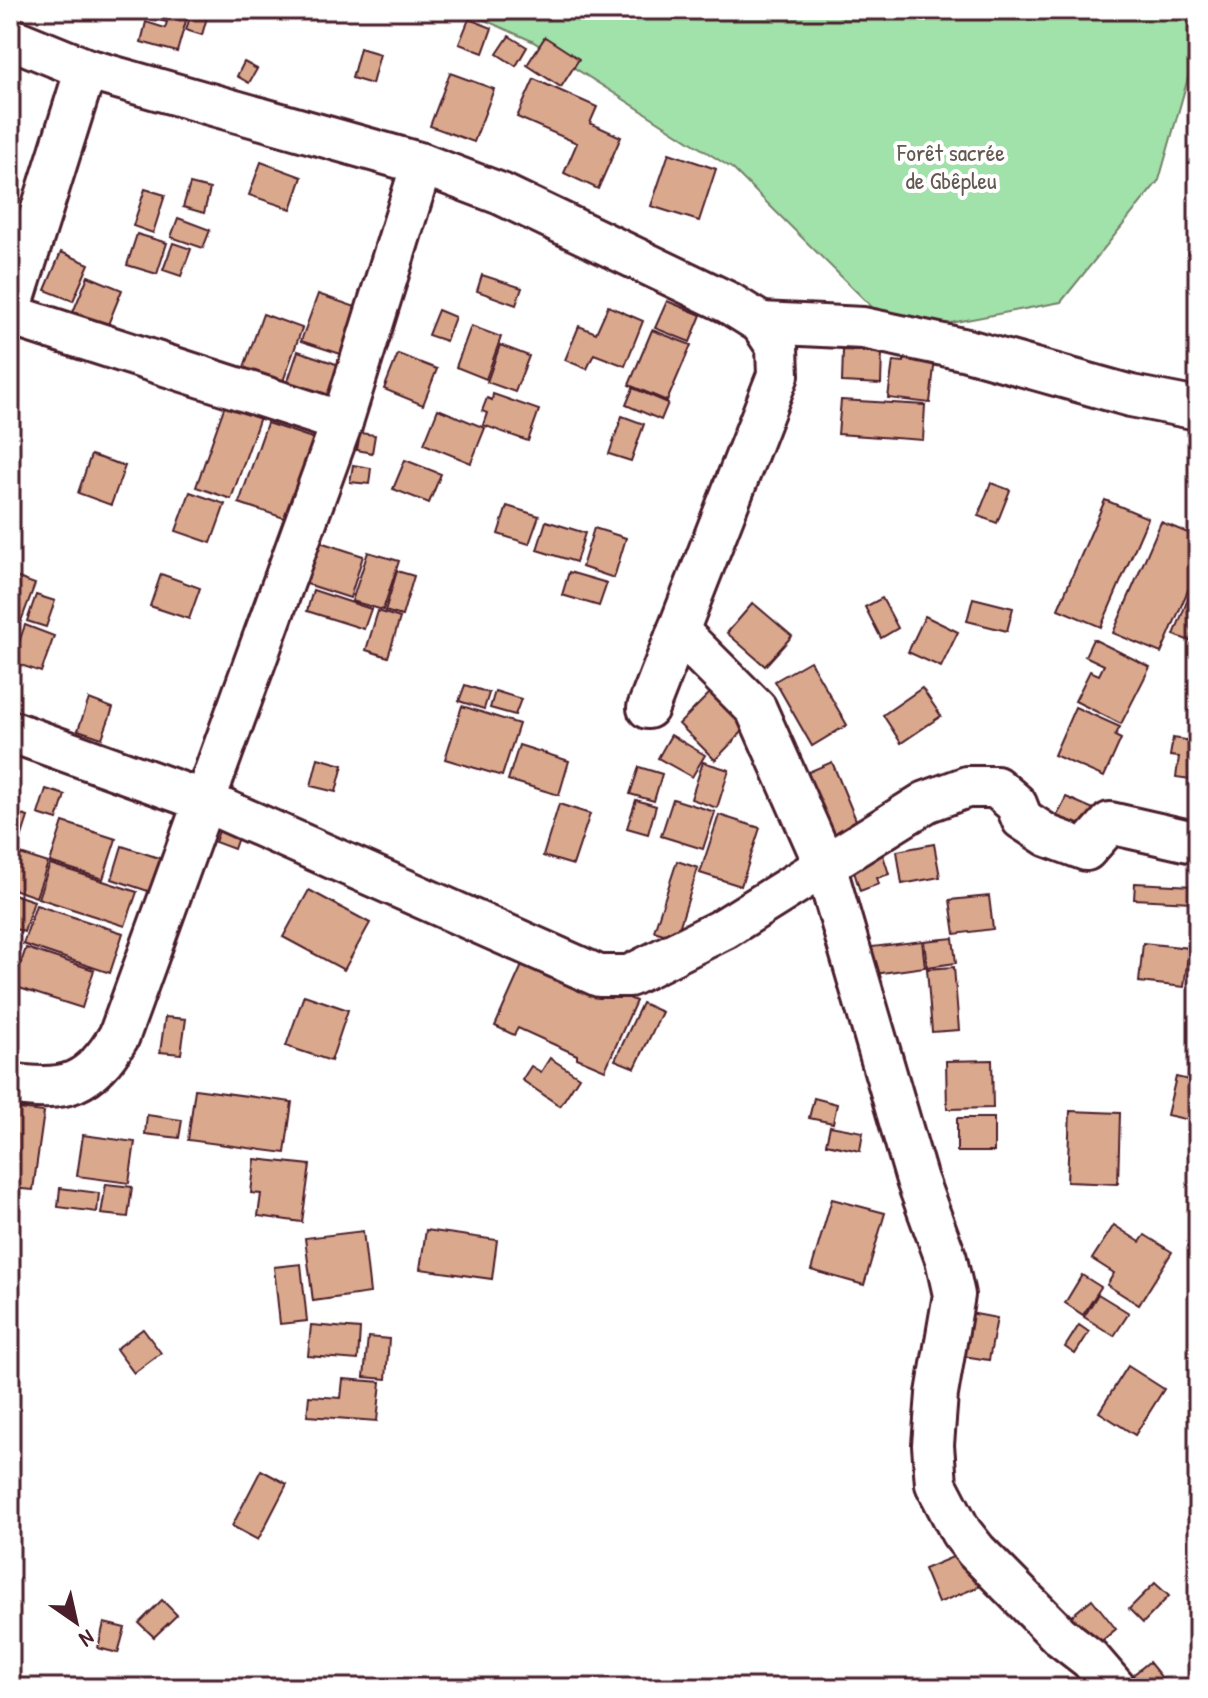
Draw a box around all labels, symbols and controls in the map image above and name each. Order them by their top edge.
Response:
park label: Forêt sacrée de Gbêpleu [896,136,1005,196]
north arrow [36,1582,116,1662]
text: N [74,1623,100,1654]

